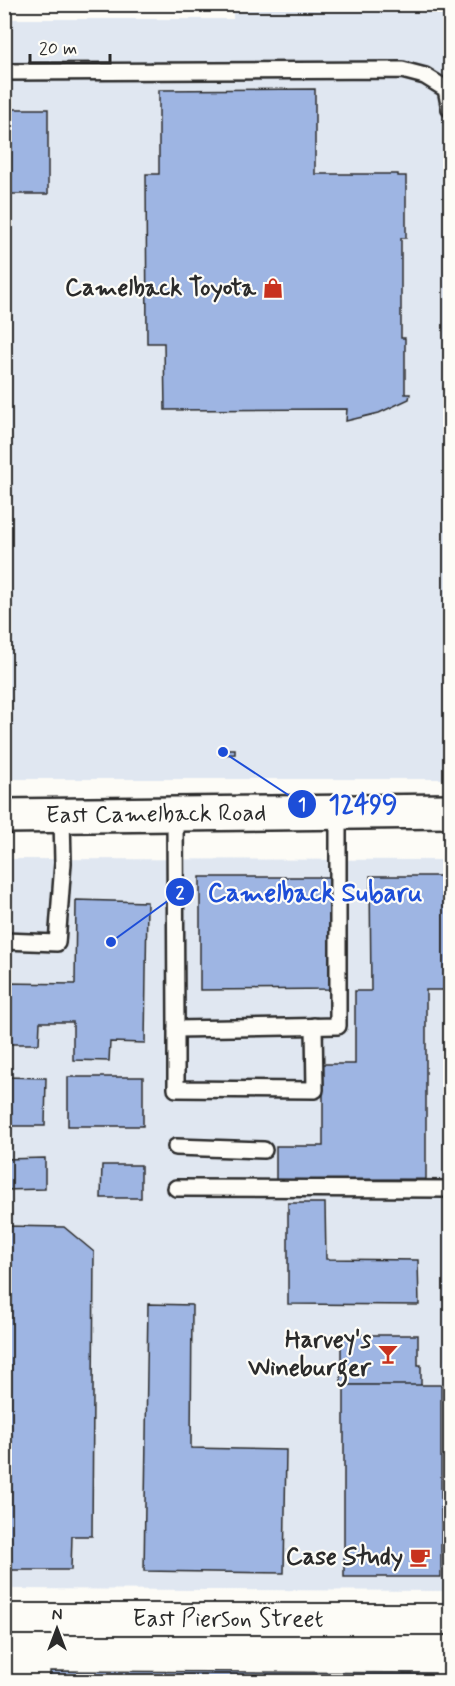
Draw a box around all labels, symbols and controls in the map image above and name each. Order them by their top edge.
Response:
scale bar [30,27,110,65]
text: 20 m [39,37,77,61]
place label: Camelback Toyota [65,273,257,304]
shop icon: Camelback Toyota [261,276,285,300]
callout: 12499 [287,782,410,826]
text: 12499 [329,789,397,823]
text: 1 [298,793,306,817]
street label: East Camelback Road [46,798,266,831]
callout: Camelback Subaru [165,870,434,914]
text: Camelback Subaru [208,877,422,911]
text: 2 [176,881,185,905]
place label: Harvey's Wineburger [247,1325,372,1387]
bar icon: Harvey's Wineburger [376,1342,400,1366]
place label: Case Study [286,1542,403,1573]
cafe icon: Case Study [408,1545,432,1569]
north arrow [27,1599,87,1659]
street label: East Pierson Street [133,1604,324,1635]
text: N [52,1605,62,1626]

